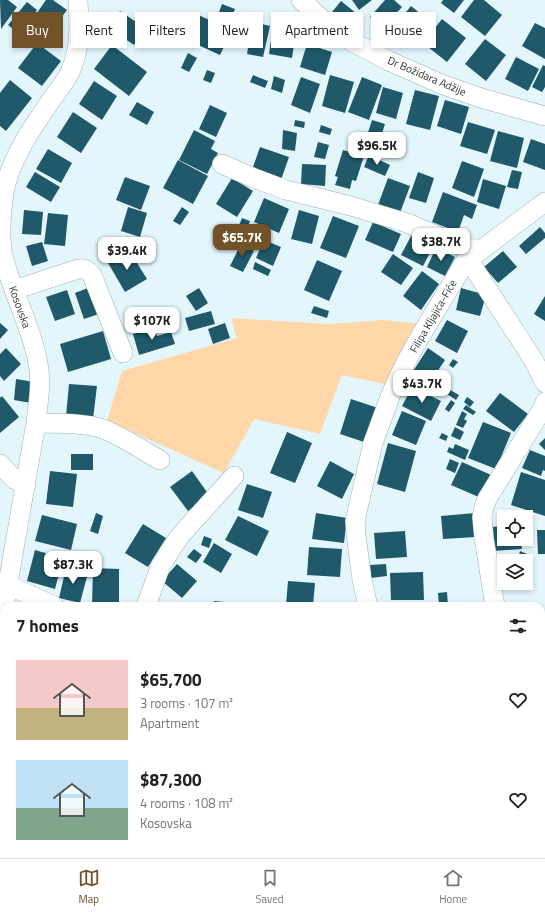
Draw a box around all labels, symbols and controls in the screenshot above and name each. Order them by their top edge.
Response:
chip: Buy [12,12,63,48]
chip: Rent [71,12,127,48]
chip: Filters [135,12,200,48]
chip: New [208,12,263,48]
chip: Apartment [271,12,363,48]
chip: House [371,12,436,48]
street label: Dr Božidara Adžije [385,52,469,100]
pin: $96.5K [344,132,410,166]
text: $96.5K [357,135,397,155]
pin: $65.7K [209,224,275,258]
text: $65.7K [222,227,262,247]
pin: $38.7K [408,228,474,262]
text: $38.7K [421,231,461,251]
pin: $39.4K [94,237,160,271]
text: $39.4K [107,240,147,260]
street label: Filipa Kljajića-Fiće [406,276,461,356]
street label: Kosovska [5,284,35,331]
pin: $107K [124,307,180,341]
text: $107K [134,310,170,330]
pin: $43.7K [389,370,455,404]
text: $43.7K [402,373,442,393]
map controls [497,510,533,590]
button: locate [497,510,533,546]
pin: $87.3K [40,551,106,585]
text: $87.3K [53,554,93,574]
button: layers [497,554,533,590]
text: 7 homes [16,613,79,639]
icon: filters [507,615,529,637]
text: $65,700 [140,667,202,693]
icon: home [48,676,96,724]
icon: heart [507,689,529,711]
text: 3 rooms · 107 m² [140,693,233,713]
text: Apartment [140,713,199,733]
text: $87,300 [140,767,202,793]
icon: home [48,776,96,824]
icon: heart [507,789,529,811]
text: 4 rooms · 108 m² [140,793,233,813]
text: Kosovska [140,813,192,833]
tab: Map [78,867,100,907]
tab: Saved [256,867,284,907]
tab: Home [439,867,467,907]

